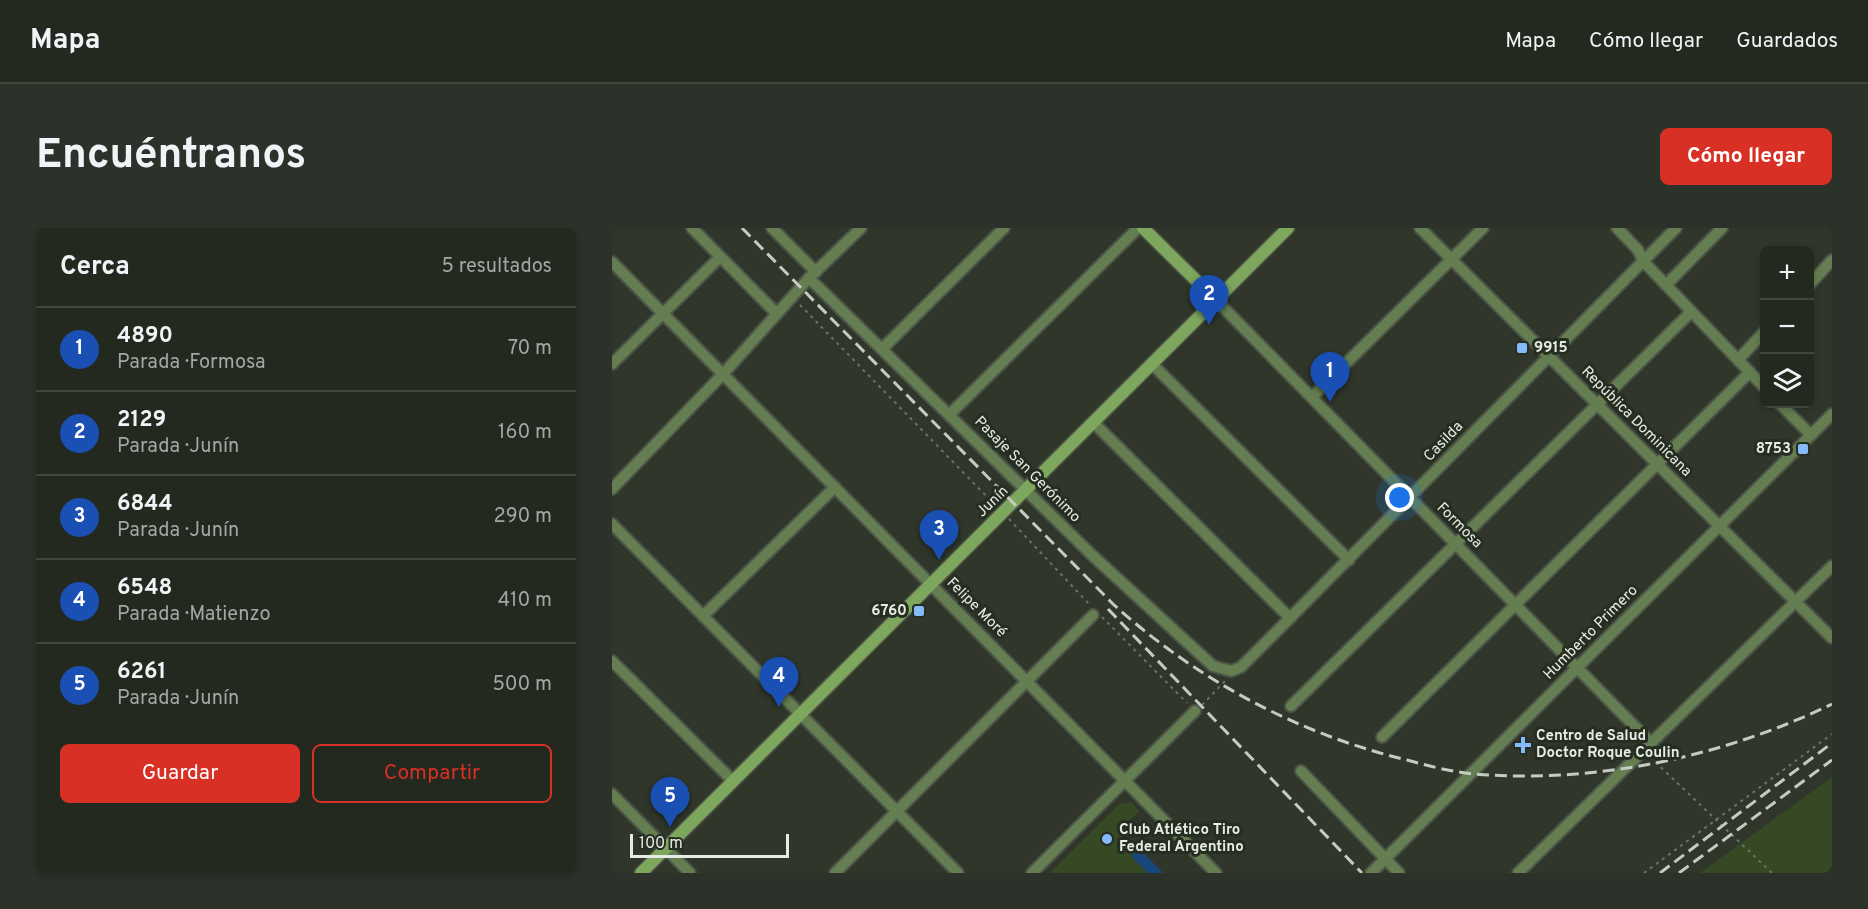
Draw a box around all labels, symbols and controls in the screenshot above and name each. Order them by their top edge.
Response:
text: Mapa [30,23,100,59]
text: Mapa [1505,28,1556,55]
text: Cómo llegar [1589,28,1703,55]
text: Guardados [1736,28,1838,55]
button: Cómo llegar [1660,128,1832,185]
text: Encuéntranos [36,130,306,183]
map controls [1760,246,1814,408]
button: + [1760,246,1814,300]
text: Cerca [60,251,130,284]
text: 5 resultados [442,254,552,280]
pin: 2 [1190,276,1228,325]
button: − [1760,300,1814,354]
text: 4890 [117,323,173,350]
text: 1 [76,336,84,362]
text: 70 m [508,336,552,362]
place label: 9915 [1534,339,1568,358]
marker: 9915 [1515,341,1529,355]
text: Parada · Formosa [117,350,266,376]
pin: 1 [1310,352,1350,402]
button: layers [1760,354,1814,408]
street label: República Dominicana [1577,363,1695,481]
text: 2129 [117,407,166,434]
street label: Pasaje San Gerónimo [970,413,1084,527]
street label: Casilda [1420,418,1468,466]
text: 2 [73,420,86,446]
text: 160 m [498,420,552,446]
text: Parada · Junín [117,434,239,460]
place label: 8753 [1756,440,1791,459]
marker: 8753 [1796,442,1810,456]
street label: Junín [973,482,1013,522]
your location [1385,483,1414,512]
text: 6844 [117,491,173,518]
street label: Formosa [1432,499,1486,553]
text: 3 [74,504,86,530]
text: 290 m [494,504,552,530]
pin: 3 [920,510,958,560]
text: Parada · Junín [117,518,239,544]
street label: Felipe Moré [942,574,1010,642]
text: 6548 [117,575,172,602]
street label: Humberto Primero [1540,582,1642,684]
text: 4 [73,588,86,614]
text: 410 m [498,588,552,614]
text: Parada · Matienzo [117,602,271,628]
place label: 6760 [871,602,907,621]
marker: 6760 [912,604,926,618]
pin: 4 [760,658,798,707]
text: 6261 [117,659,166,686]
text: 5 [73,672,86,698]
text: 500 m [492,672,552,698]
text: Parada · Junín [117,686,239,712]
place label: Centro de Salud Doctor Roque Coulin [1536,727,1680,763]
marker: Centro de Salud Doctor Roque Coulin [1514,736,1532,754]
button: Guardar [60,744,300,803]
button: Compartir [312,744,552,803]
pin: 5 [650,778,690,827]
place label: Club Atlético Tiro Federal Argentino [1119,821,1244,857]
scale bar [630,831,789,858]
marker: Club Atlético Tiro Federal Argentino [1100,832,1114,846]
text: 100 m [639,834,683,854]

